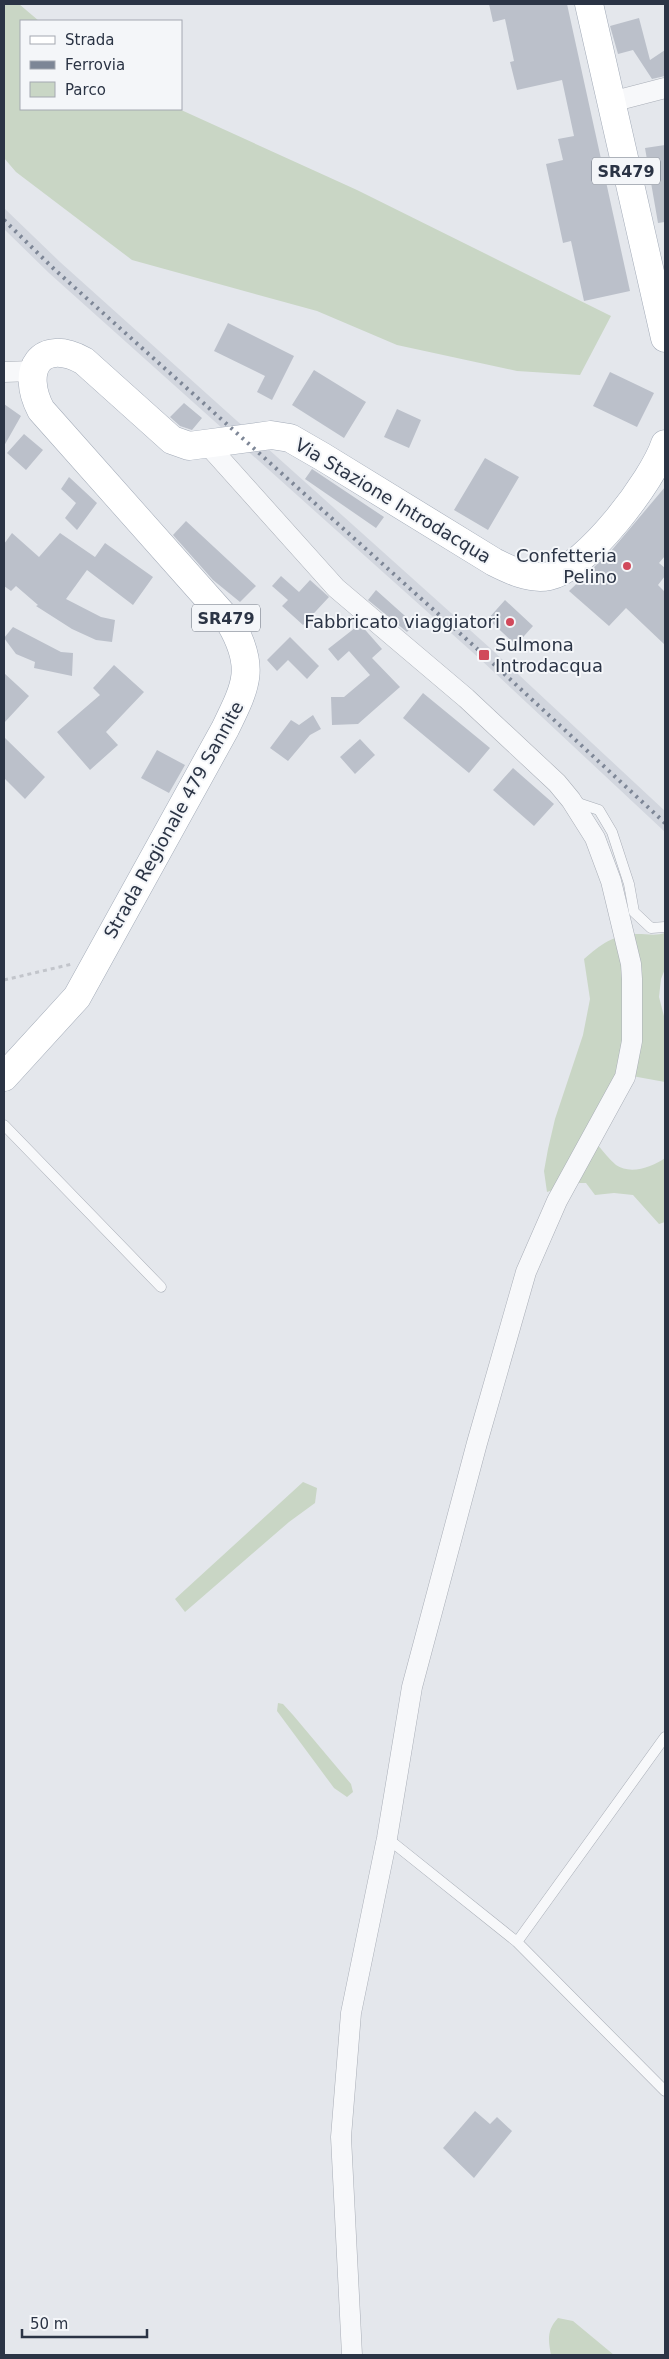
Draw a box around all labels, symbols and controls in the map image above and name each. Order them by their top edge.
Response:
legend [20,20,182,110]
text: Strada [65,31,114,49]
text: Ferrovia [65,56,125,74]
text: Parco [65,81,106,99]
road number: SR479 [592,158,660,185]
street label: Via Stazione Introdacqua [291,434,495,567]
place label: Confetteria Pelino [516,545,617,587]
marker: Confetteria Pelino [621,560,633,572]
road number: SR479 [192,604,260,632]
place label: Fabbricato viaggiatori [304,611,500,632]
marker: Fabbricato viaggiatori [504,616,516,628]
place label: Sulmona Introdacqua [495,634,603,676]
marker: Sulmona Introdacqua [477,648,491,662]
street label: Strada Regionale 479 Sannite [99,697,248,942]
scale bar [22,2306,148,2338]
text: 50 m [30,2315,68,2333]

